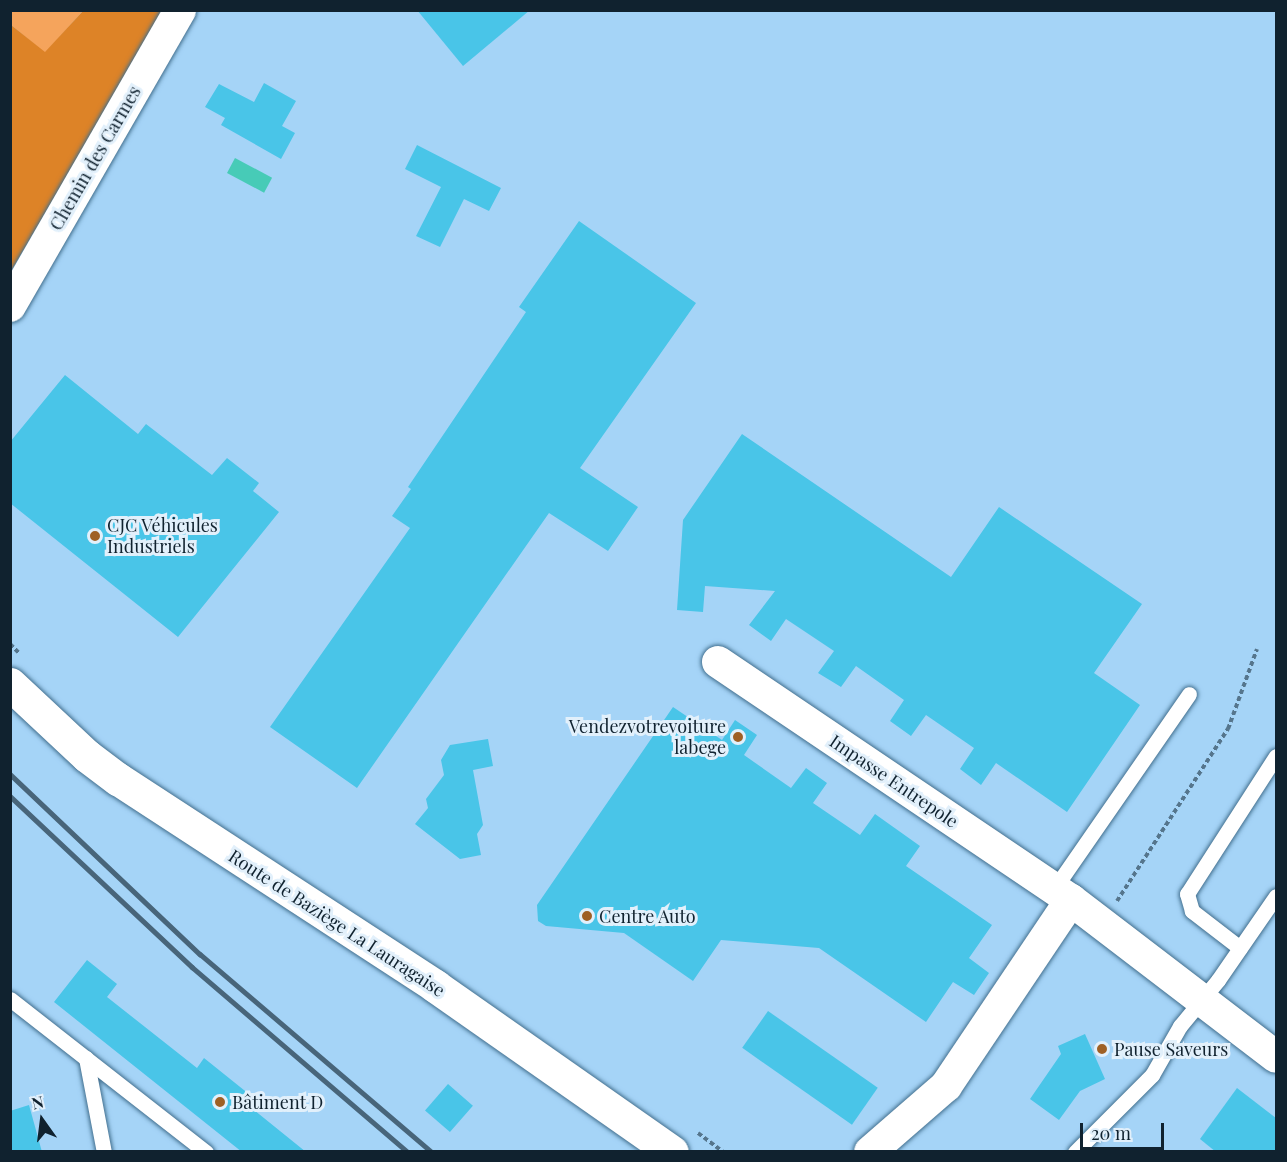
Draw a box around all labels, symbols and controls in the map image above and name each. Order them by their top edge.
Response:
street label: Chemin des Carmes [45,82,145,234]
place label: CJC Véhicules Industriels [107,515,219,558]
marker: CJC Véhicules Industriels [88,529,102,543]
place label: Vendezvotrevoiture labege [569,716,726,758]
marker: Vendezvotrevoiture labege [731,730,745,744]
street label: Impasse Entrepole [826,730,962,832]
street label: Route de Baziège La Lauragaise [225,845,449,1001]
place label: Centre Auto [599,905,696,927]
marker: Centre Auto [580,909,594,923]
place label: Pause Saveurs [1114,1038,1228,1060]
marker: Pause Saveurs [1095,1042,1109,1056]
north arrow [12,1090,72,1150]
text: N [29,1090,46,1114]
place label: Bâtiment D [232,1091,324,1113]
marker: Bâtiment D [213,1095,227,1109]
scale bar [1083,1111,1167,1149]
text: 20 m [1091,1121,1131,1145]

